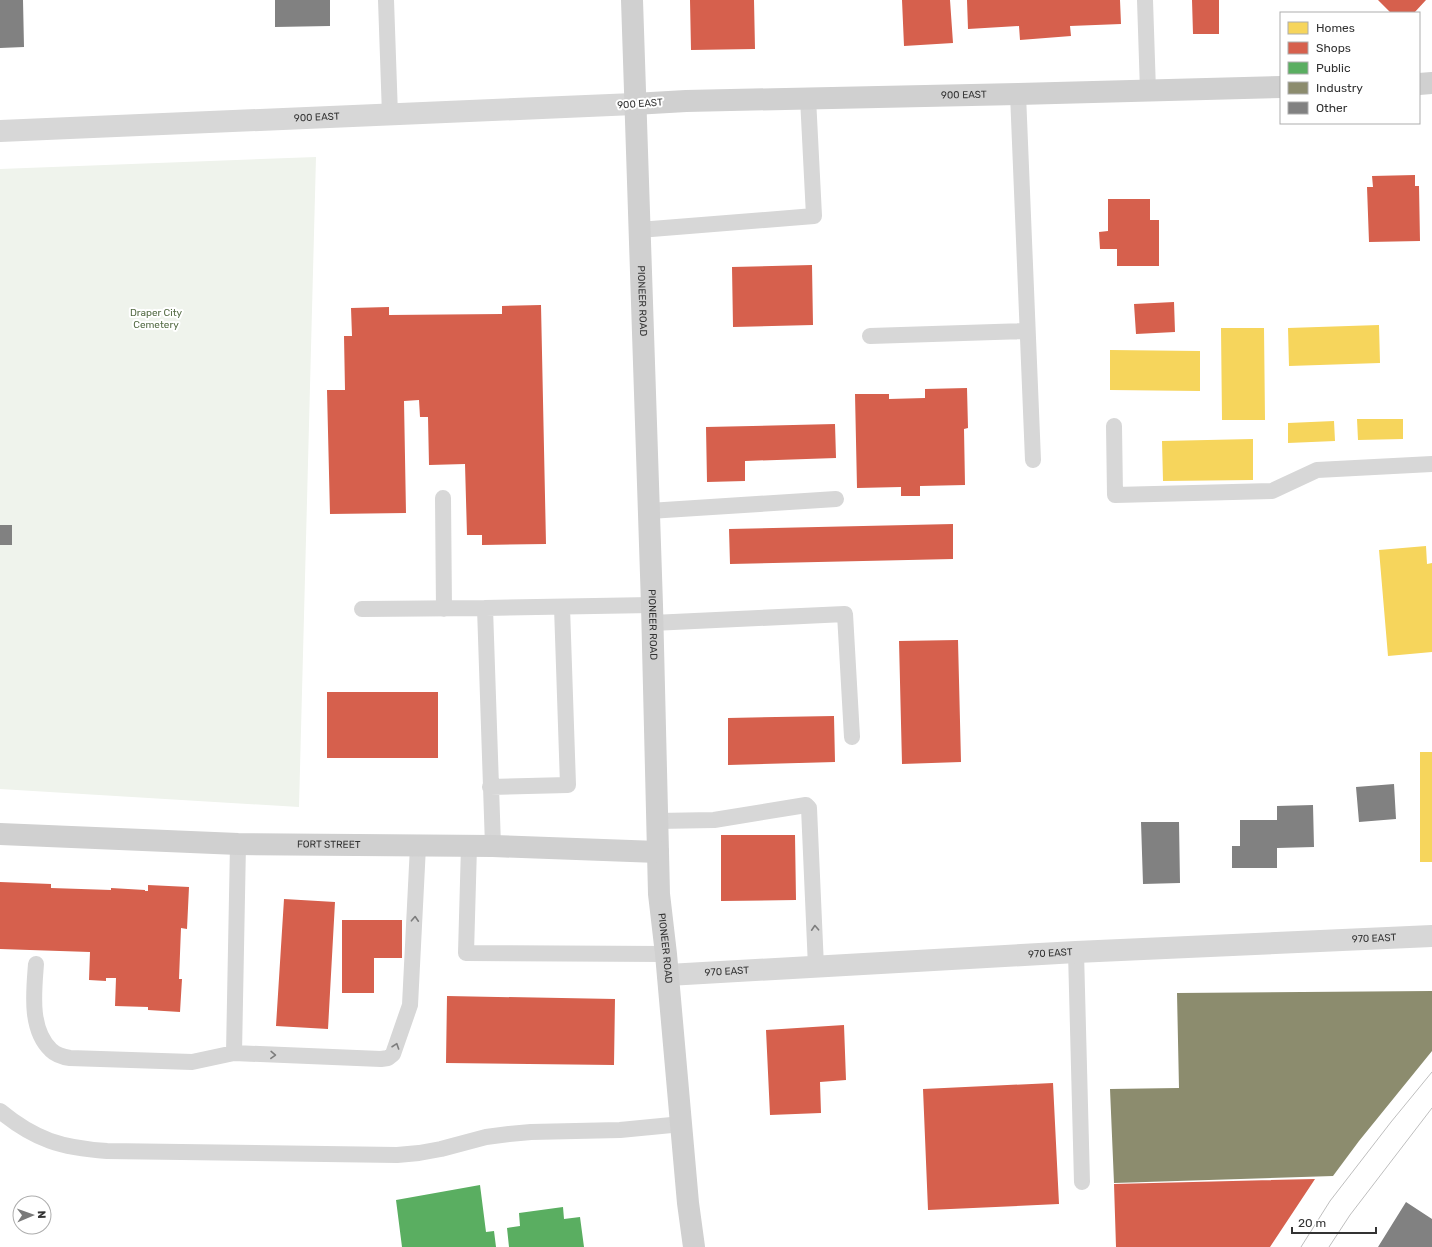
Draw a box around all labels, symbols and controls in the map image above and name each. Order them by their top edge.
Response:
legend [1280,12,1420,124]
text: Homes [1316,21,1355,35]
text: Shops [1316,41,1351,55]
text: Public [1316,61,1351,75]
text: Industry [1316,81,1363,95]
street label: 900 EAST [941,89,987,102]
street label: 900 EAST [617,96,663,112]
text: Other [1316,101,1348,115]
street label: 900 EAST [294,111,340,124]
street label: PIONEER ROAD [635,265,649,337]
park label: Draper City Cemetery [130,307,183,331]
street label: PIONEER ROAD [645,589,659,660]
street label: FORT STREET [297,838,361,851]
street label: PIONEER ROAD [655,912,675,984]
one-way arrow [410,916,419,922]
one-way arrow [810,925,819,931]
street label: 970 EAST [1352,932,1397,946]
street label: 970 EAST [1028,946,1073,961]
street label: 970 EAST [704,964,750,979]
one-way arrow [391,1043,400,1050]
one-way arrow [270,1051,276,1059]
north arrow [12,1195,52,1235]
scale bar [1292,1209,1376,1235]
text: N [35,1210,48,1219]
text: 20 m [1298,1216,1326,1230]

